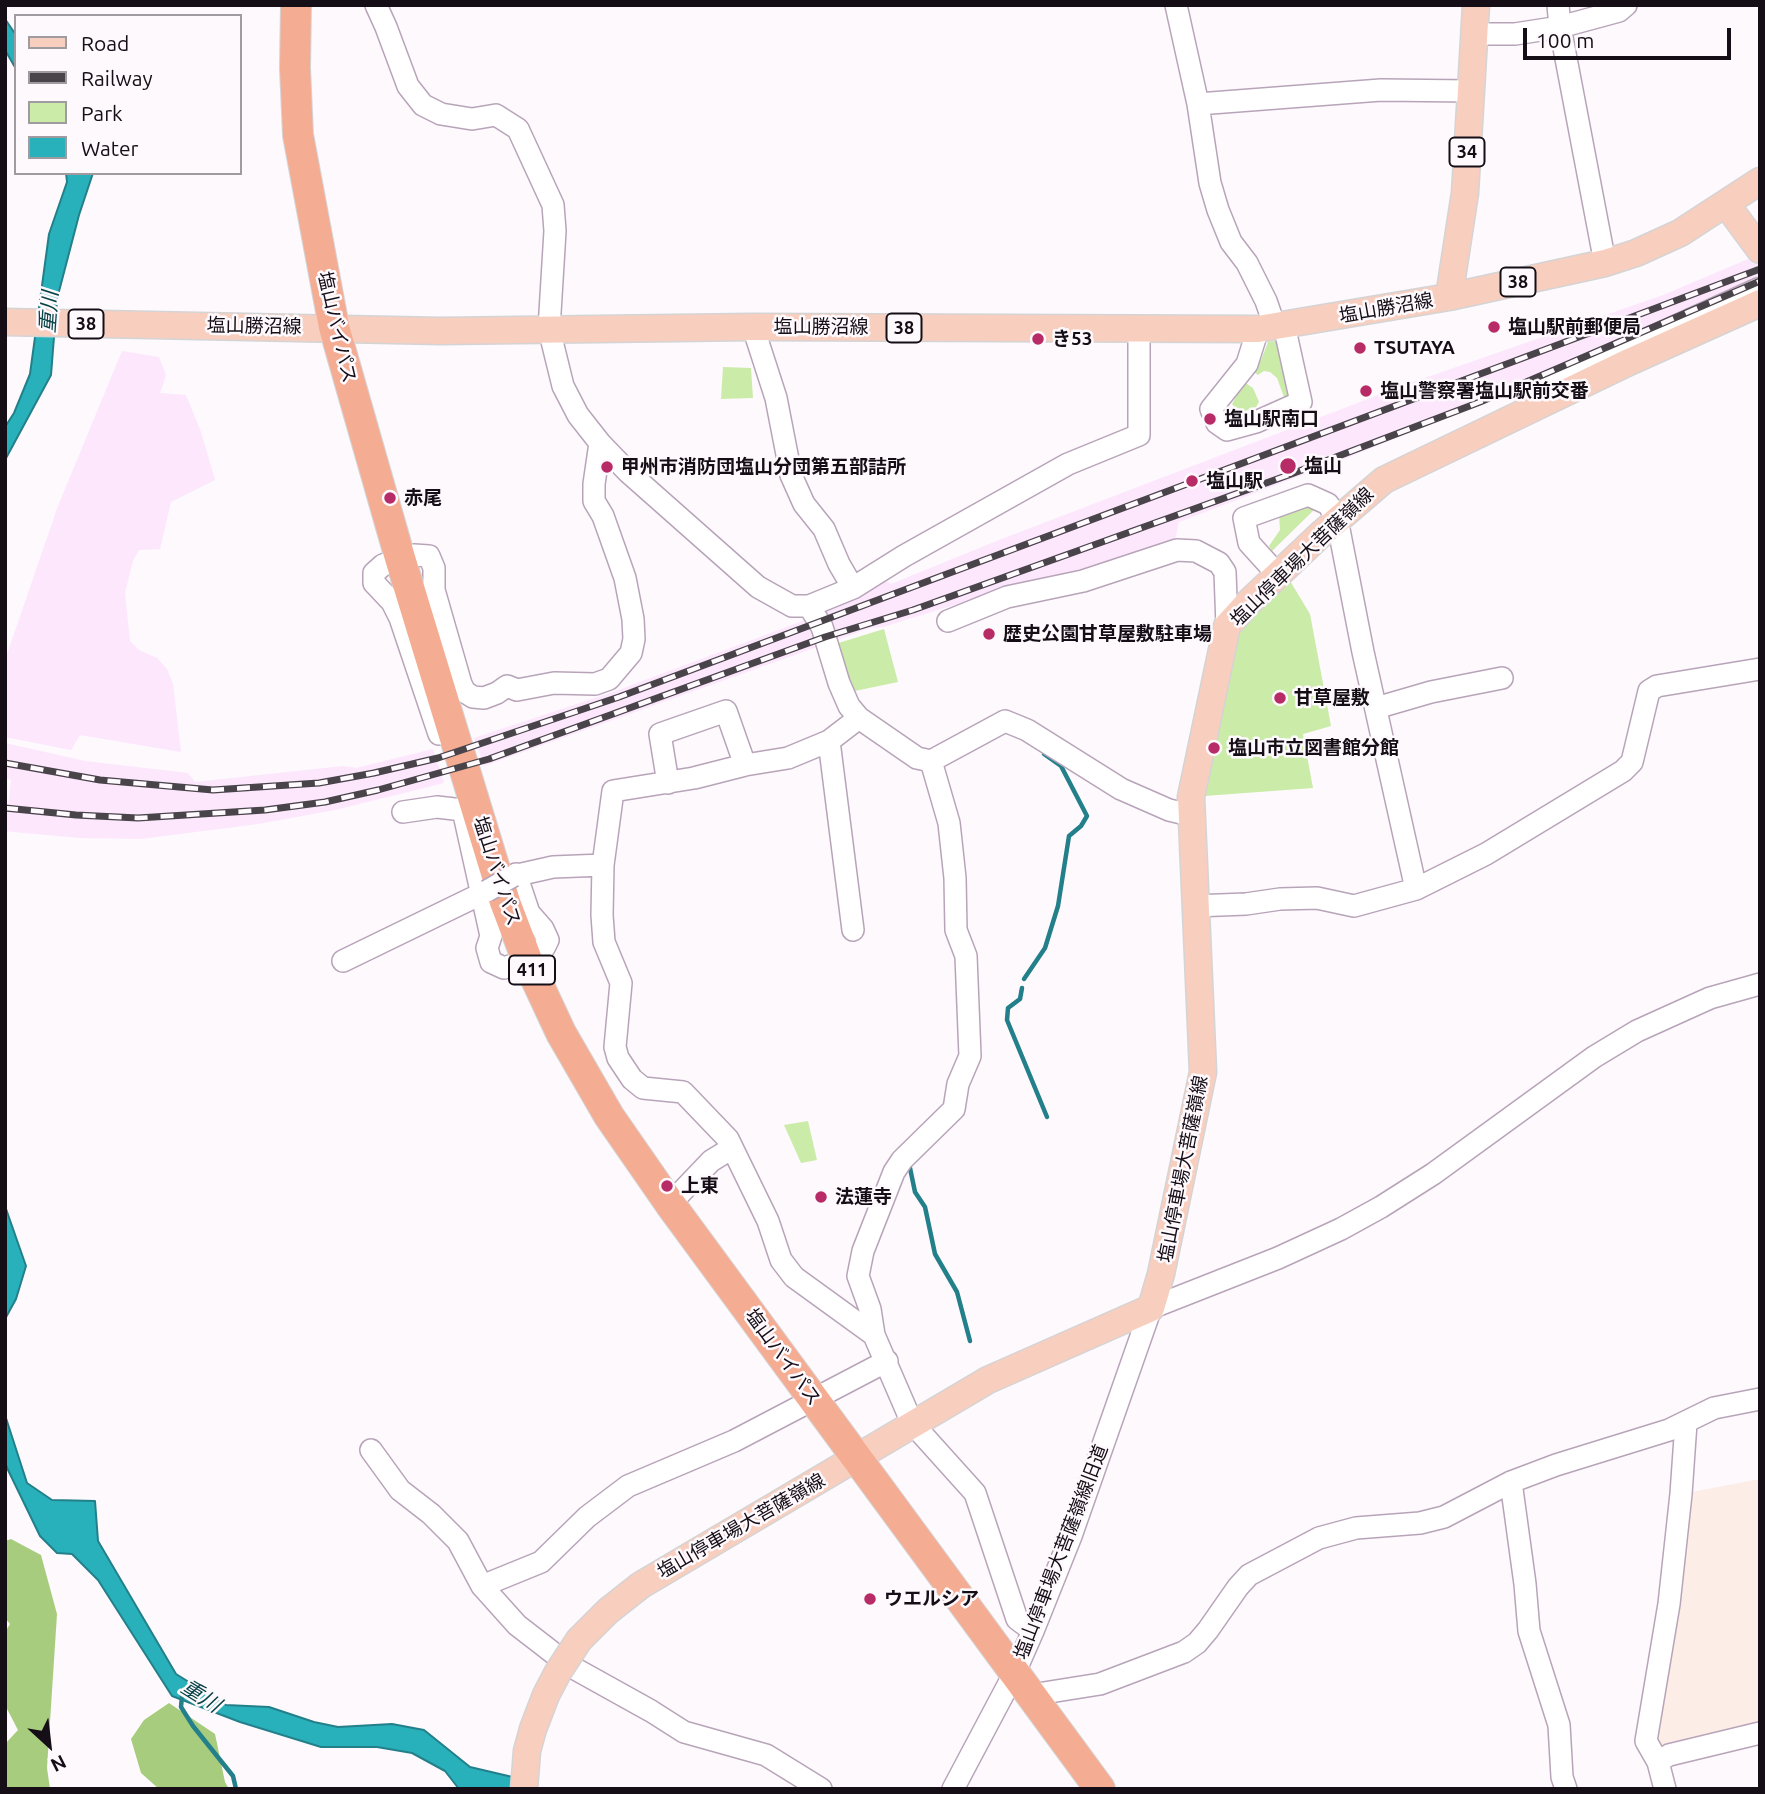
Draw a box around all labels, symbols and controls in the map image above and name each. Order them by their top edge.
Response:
legend [14,14,242,175]
scale bar [1527,14,1735,58]
text: 100 m [1536,28,1594,52]
text: Road [81,31,129,55]
text: Railway [81,66,153,90]
text: Park [81,101,123,125]
text: Water [81,136,139,160]
road number: 34 [1450,138,1484,167]
road number: 38 [1500,268,1536,296]
street label: 塩山バイパス [313,269,361,385]
street label: 塩山勝沼線 [1337,289,1435,327]
water label: 重川 [35,290,63,334]
road number: 38 [68,310,104,338]
street label: 塩山勝沼線 [206,314,302,338]
road number: 38 [886,314,922,342]
street label: 塩山勝沼線 [774,316,868,338]
place label: 塩山駅前郵便局 [1508,316,1641,338]
marker: 塩山駅前郵便局 [1486,319,1502,335]
place label: き53 [1052,328,1092,350]
marker: き53 [1030,331,1046,347]
place label: TSUTAYA [1374,337,1455,359]
marker: TSUTAYA [1352,340,1368,356]
place label: 塩山警察署塩山駅前交番 [1380,380,1589,402]
marker: 塩山警察署塩山駅前交番 [1358,383,1374,399]
place label: 塩山駅南口 [1224,408,1319,430]
marker: 塩山駅南口 [1202,411,1218,427]
place label: 塩山 [1304,455,1342,477]
place label: 甲州市消防団塩山分団第五部詰所 [621,456,906,478]
marker: 塩山 [1278,456,1298,476]
marker: 甲州市消防団塩山分団第五部詰所 [599,459,615,475]
place label: 塩山駅 [1206,470,1263,492]
marker: 塩山駅 [1184,473,1200,489]
street label: 塩山停車場大菩薩嶺線 [1226,483,1378,631]
place label: 赤尾 [404,487,442,509]
marker: 赤尾 [382,490,398,506]
place label: 歴史公園甘草屋敷駐車場 [1003,623,1212,645]
marker: 歴史公園甘草屋敷駐車場 [981,626,997,642]
place label: 甘草屋敷 [1294,687,1370,709]
marker: 甘草屋敷 [1272,690,1288,706]
place label: 塩山市立図書館分館 [1228,737,1399,759]
marker: 塩山市立図書館分館 [1206,740,1222,756]
street label: 塩山バイパス [469,813,525,929]
road number: 411 [509,956,555,985]
street label: 塩山停車場大菩薩嶺線 [1154,1074,1212,1264]
place label: 上東 [681,1175,719,1197]
marker: 上東 [659,1178,675,1194]
place label: 法蓮寺 [835,1186,892,1208]
marker: 法蓮寺 [813,1189,829,1205]
street label: 塩山バイパス [740,1304,826,1410]
street label: 塩山停車場大菩薩嶺線旧道 [1010,1441,1112,1663]
street label: 塩山停車場大菩薩嶺線 [653,1469,829,1583]
place label: ウエルシア [884,1588,979,1610]
marker: ウエルシア [862,1591,878,1607]
water label: 重川 [177,1674,225,1718]
north arrow [14,1710,84,1780]
text: N [47,1751,70,1777]

